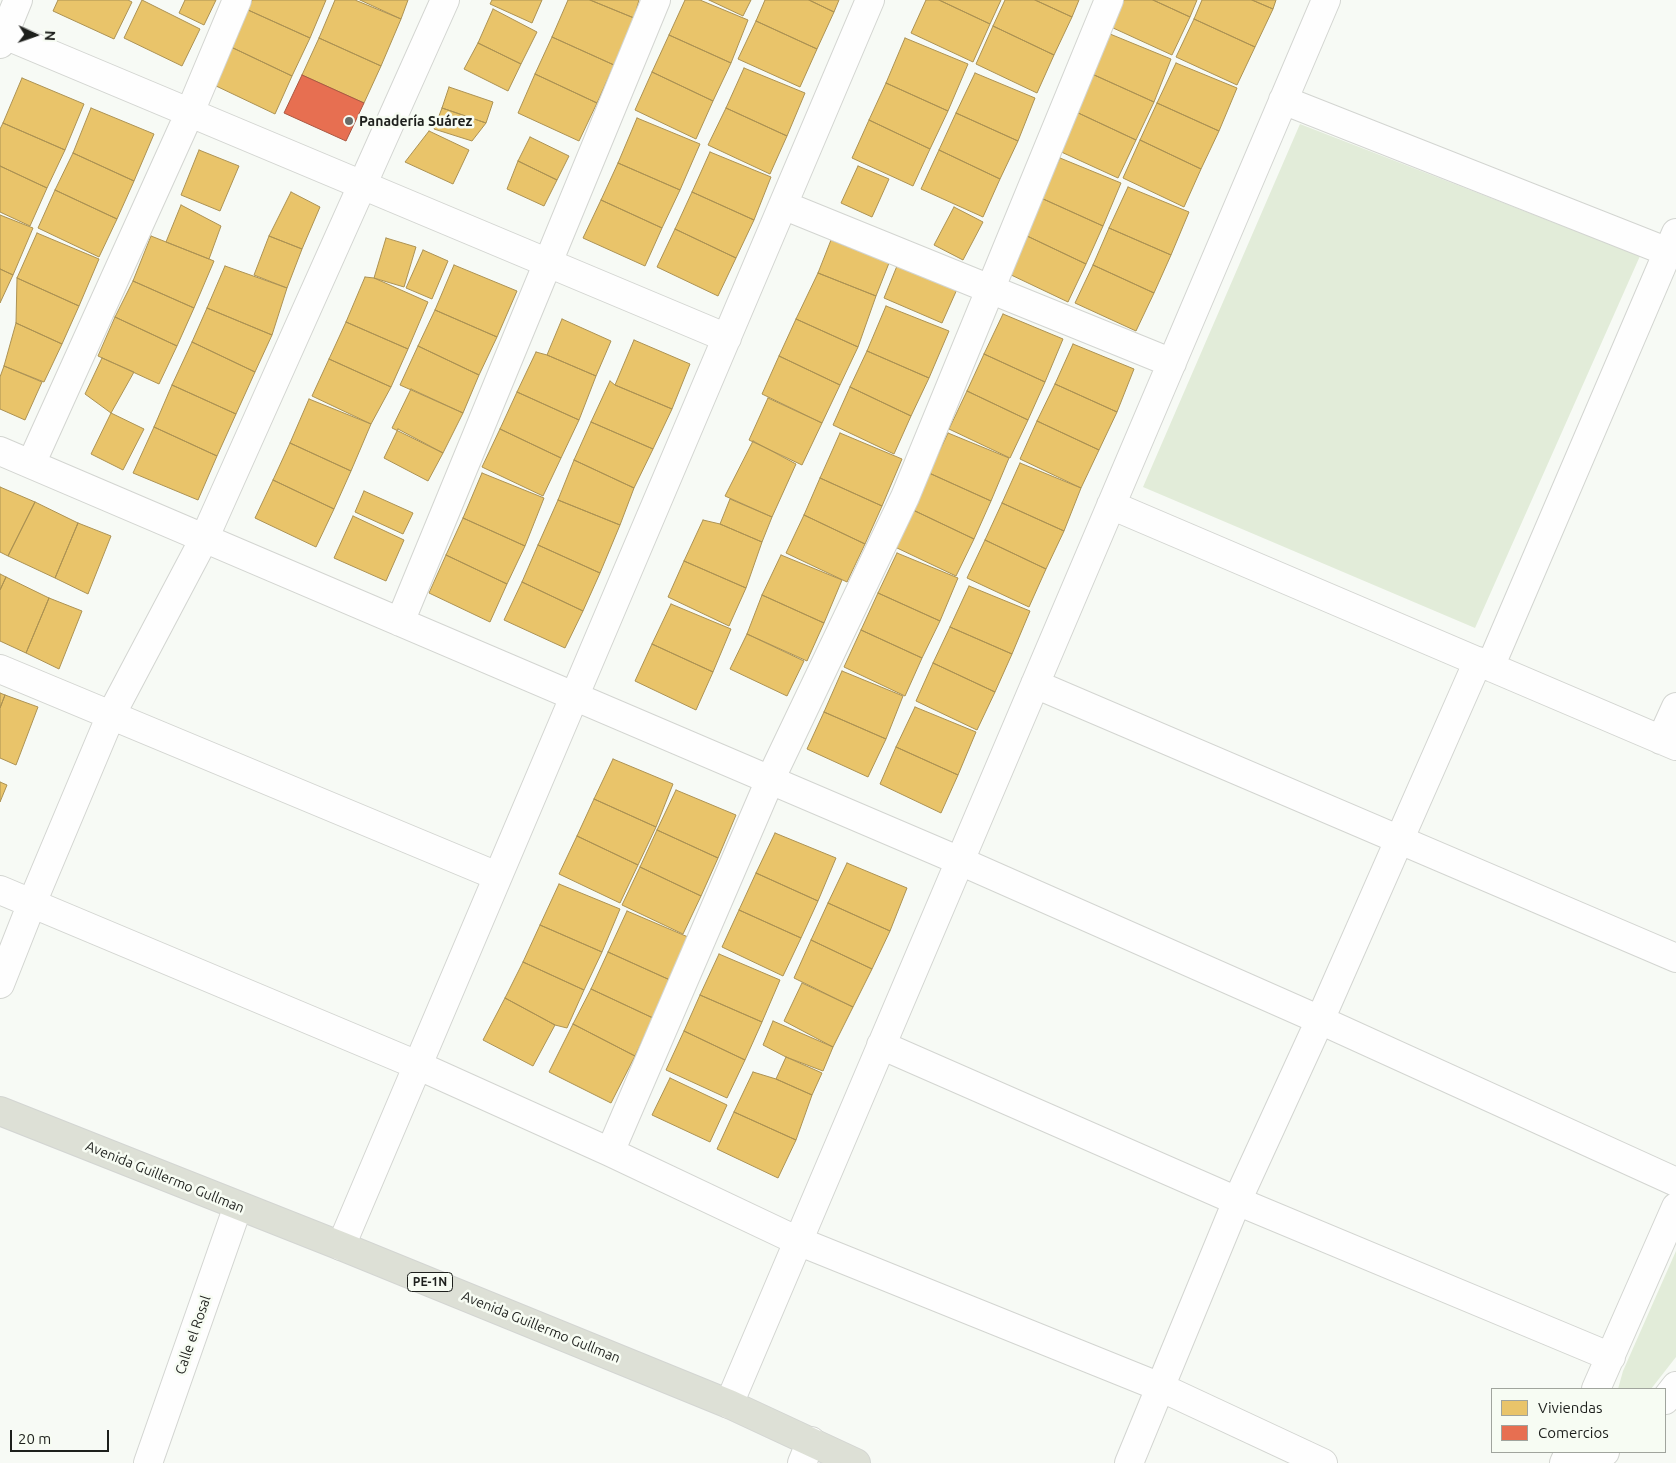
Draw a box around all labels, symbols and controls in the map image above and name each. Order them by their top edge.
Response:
north arrow [10,10,60,60]
text: N [42,30,58,41]
place label: Panadería Suárez [359,113,472,129]
marker: Panadería Suárez [343,115,355,127]
street label: Avenida Guillermo Gullman [83,1137,247,1217]
road number: PE-1N [408,1272,452,1291]
street label: Avenida Guillermo Gullman [459,1287,623,1367]
street label: Calle el Rosal [172,1293,214,1377]
legend [1491,1388,1666,1453]
text: Viviendas [1538,1399,1602,1416]
scale bar [12,1420,111,1452]
text: Comercios [1538,1424,1609,1441]
text: 20 m [18,1430,51,1447]

